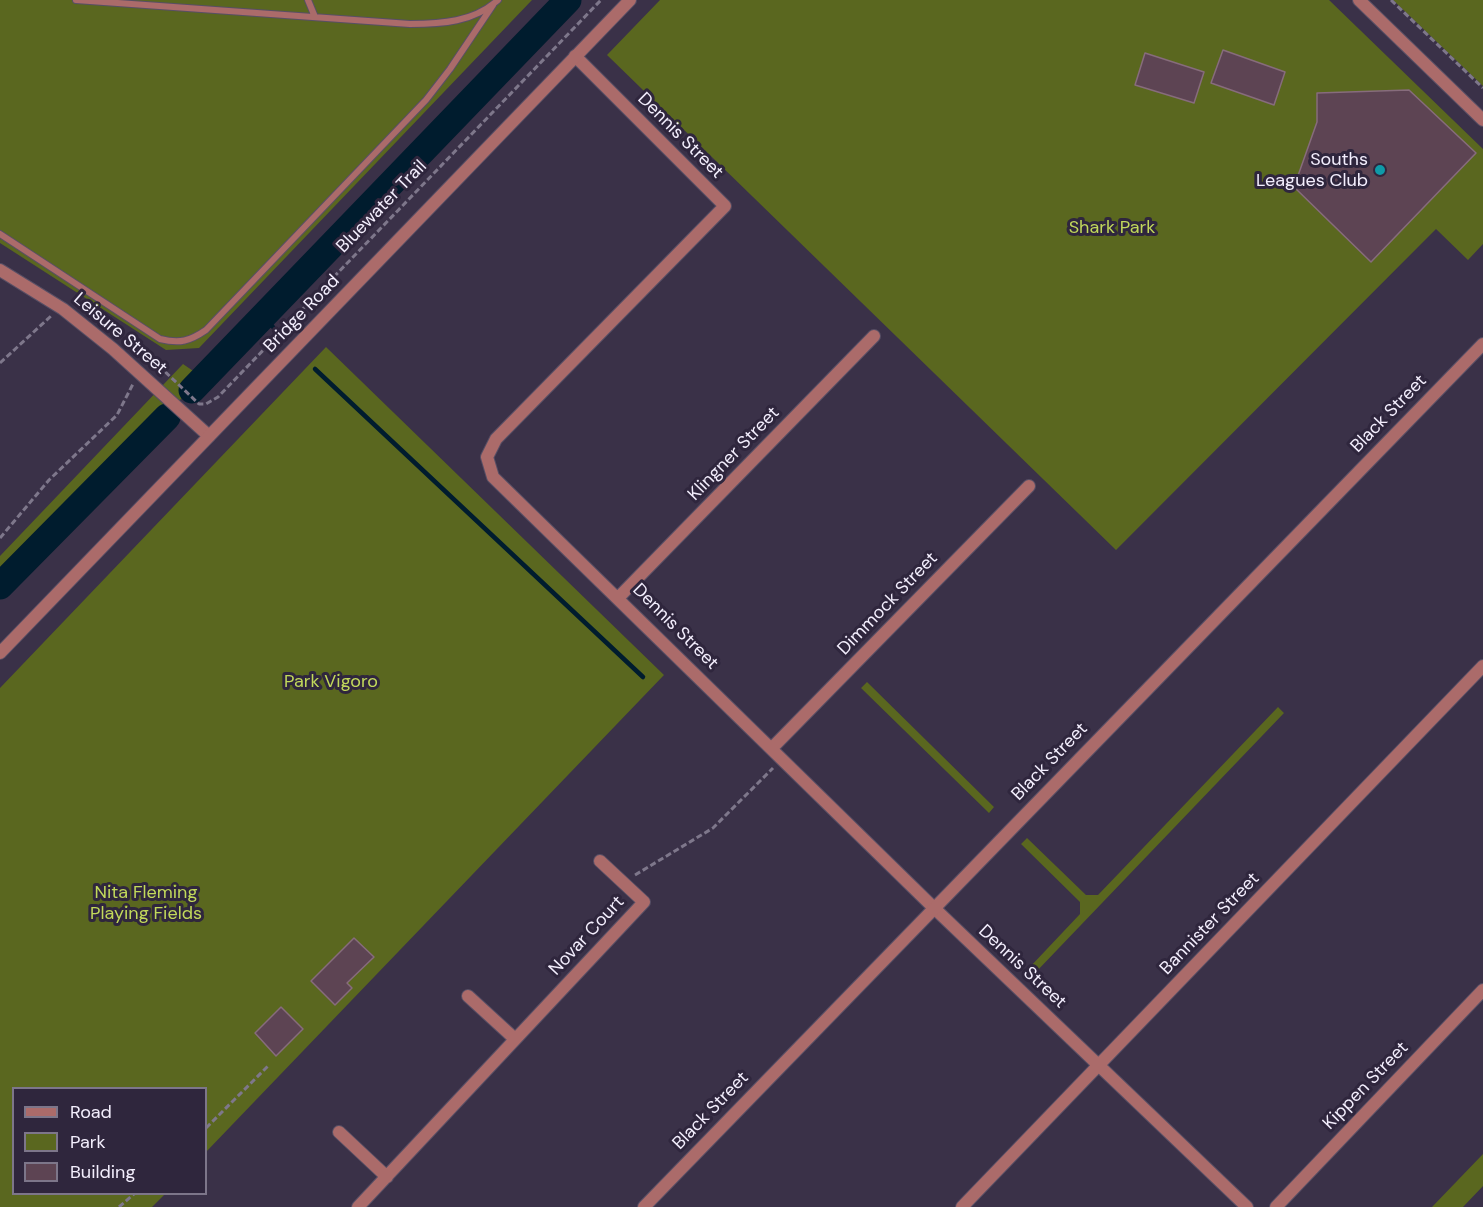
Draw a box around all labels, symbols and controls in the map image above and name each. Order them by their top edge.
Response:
street label: Dennis Street [633,89,727,183]
place label: Souths Leagues Club [1256,149,1368,192]
street label: Bluewater Trail [332,156,432,258]
marker: Souths Leagues Club [1373,163,1387,177]
park label: Shark Park [1069,217,1155,239]
street label: Bridge Road [260,271,344,357]
street label: Leisure Street [69,289,171,379]
street label: Black Street [1347,371,1431,457]
street label: Klingner Street [684,403,784,505]
street label: Dimmock Street [833,548,943,660]
street label: Dennis Street [628,580,722,674]
park label: Park Vigoro [284,671,378,693]
street label: Black Street [1008,719,1092,805]
street label: Bannister Street [1156,868,1264,980]
park label: Nita Fleming Playing Fields [90,882,202,924]
street label: Novar Court [545,892,629,980]
street label: Dennis Street [974,921,1070,1013]
street label: Kippen Street [1319,1038,1413,1134]
street label: Black Street [669,1068,753,1154]
legend [12,1087,207,1195]
text: Road [70,1100,112,1124]
text: Park [70,1130,106,1154]
text: Building [70,1160,135,1184]

